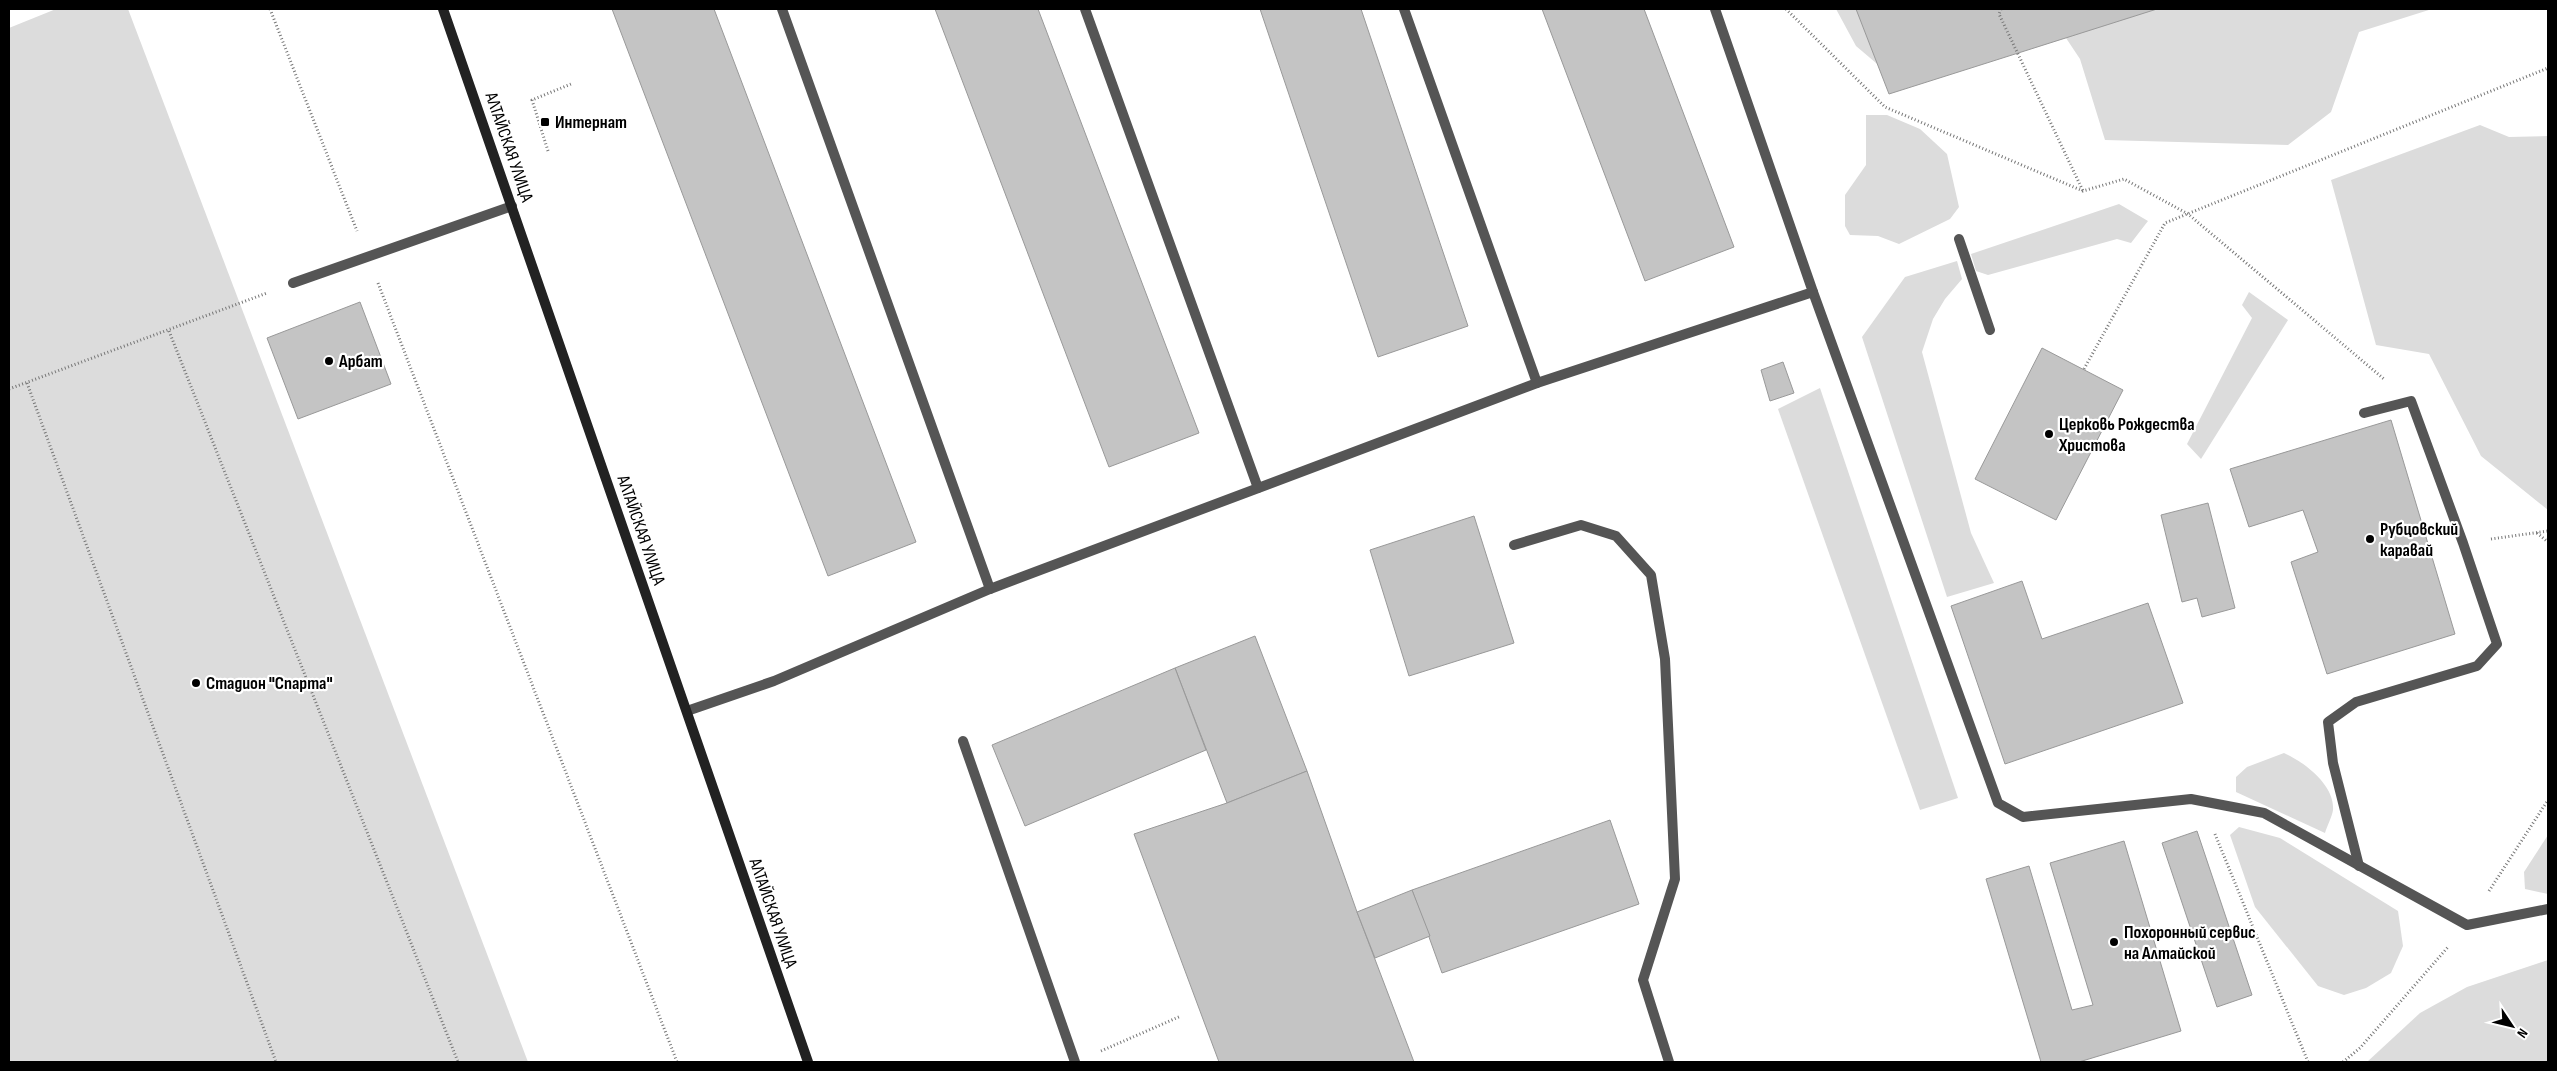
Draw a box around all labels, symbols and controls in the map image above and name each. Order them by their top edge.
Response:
street label: АЛТАЙСКАЯ УЛИЦА [480,88,538,205]
place label: Интернат [555,112,627,133]
marker: Интернат [539,116,551,128]
place label: Арбат [338,351,383,372]
marker: Арбат [323,355,335,367]
place label: Церковь Рождества Христова [2058,414,2195,456]
marker: Церковь Рождества Христова [2043,428,2055,440]
street label: АЛТАЙСКАЯ УЛИЦА [612,471,670,588]
place label: Рубцовский каравай [2380,519,2458,561]
marker: Рубцовский каравай [2364,533,2376,545]
place label: Стадион "Спарта" [206,673,333,694]
marker: Стадион "Спарта" [190,677,202,689]
street label: АЛТАЙСКАЯ УЛИЦА [744,854,802,971]
place label: Похоронный сервис на Алтайской [2124,922,2256,964]
marker: Похоронный сервис на Алтайской [2108,936,2120,948]
north arrow [2487,1001,2537,1051]
text: N [2513,1025,2531,1041]

